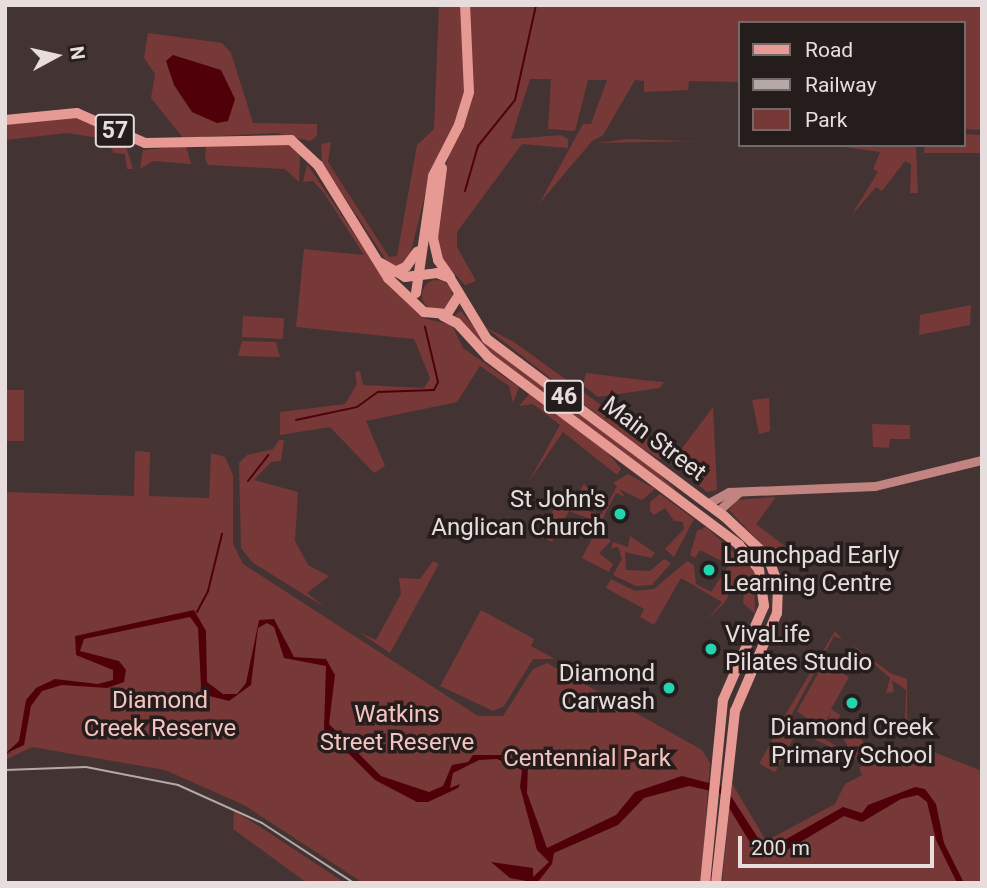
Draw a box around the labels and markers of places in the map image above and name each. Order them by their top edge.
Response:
place label: St John's Anglican Church [431,486,606,542]
marker: St John's Anglican Church [612,506,628,522]
place label: Launchpad Early Learning Centre [723,542,899,598]
marker: Launchpad Early Learning Centre [701,562,717,578]
place label: VivaLife Pilates Studio [725,621,872,677]
marker: VivaLife Pilates Studio [703,641,719,657]
place label: Diamond Carwash [559,660,655,716]
marker: Diamond Carwash [661,680,677,696]
marker: Diamond Creek Primary School [844,695,860,711]
place label: Diamond Creek Primary School [770,714,934,770]

